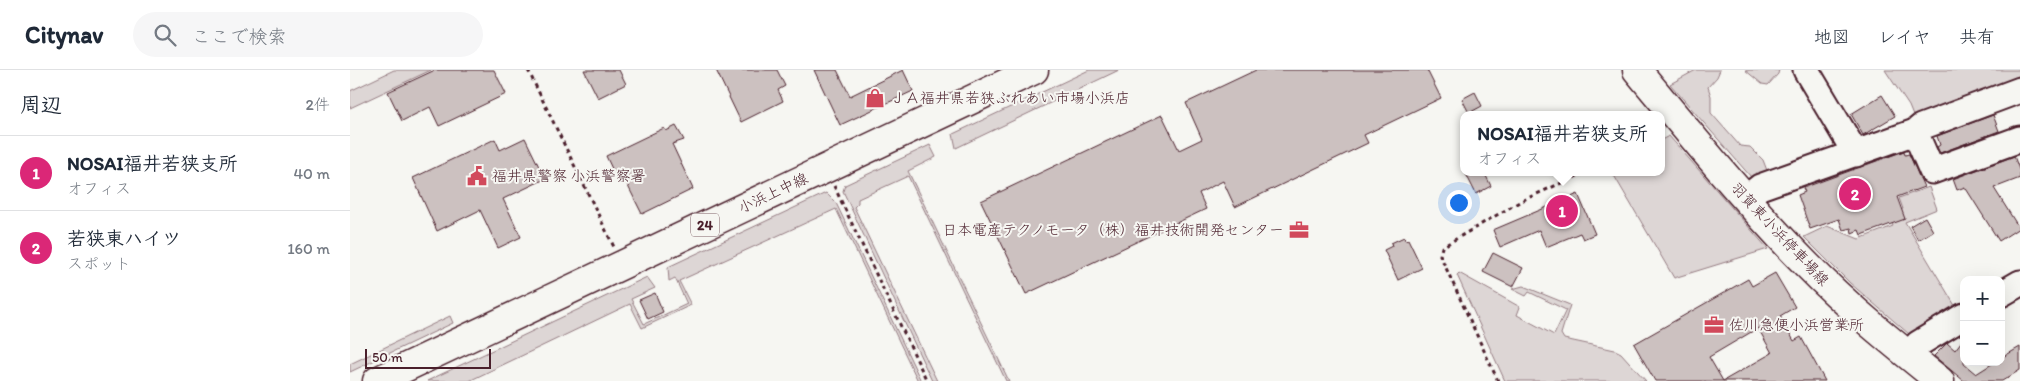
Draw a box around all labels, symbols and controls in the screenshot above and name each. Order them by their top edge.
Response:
search box [133,12,483,57]
text: Citynav [25,20,103,49]
icon: search [151,21,179,49]
text: ここで検索 [191,25,286,48]
text: 地図 [1814,26,1850,48]
text: レイヤ [1878,26,1931,48]
text: 共有 [1959,26,1995,48]
shop icon: ＪＡ福井県若狭ふれあい市場小浜店 [864,87,886,109]
place label: ＪＡ福井県若狭ふれあい市場小浜店 [890,89,1130,107]
text: 周辺 [20,92,62,117]
text: 2件 [306,95,330,114]
popup [1460,111,1665,176]
text: NOSAI福井若狭支所 [1477,122,1648,145]
text: オフィス [1477,149,1541,168]
text: NOSAI福井若狭支所 [67,152,238,175]
text: 1 [32,164,40,183]
text: 40 m [293,164,330,183]
public building icon: 福井県警察 小浜警察署 [466,165,488,187]
place label: 福井県警察 小浜警察署 [492,167,645,185]
street label: 小浜上中線 [735,169,811,217]
pin: 2 [1839,175,1871,213]
street label: 羽賀東小浜停車場線 [1727,178,1833,290]
text: オフィス [67,179,131,198]
your location [1446,190,1472,216]
pin: 1 [1546,192,1578,230]
road number: 24 [691,214,719,236]
office icon: 日本電産テクノモータ（株）福井技術開発センター [1288,219,1310,241]
place label: 日本電産テクノモータ（株）福井技術開発センター [942,221,1284,239]
text: 若狭東ハイツ [67,227,181,250]
text: 2 [32,239,40,258]
text: 160 m [287,239,330,258]
text: スポット [67,254,131,273]
map controls [1960,276,2005,366]
button: + [1960,276,2005,321]
office icon: 佐川急便小浜営業所 [1703,314,1725,336]
place label: 佐川急便小浜営業所 [1729,316,1864,334]
button: − [1960,321,2005,366]
scale bar [365,346,491,369]
text: 50 m [372,349,403,366]

